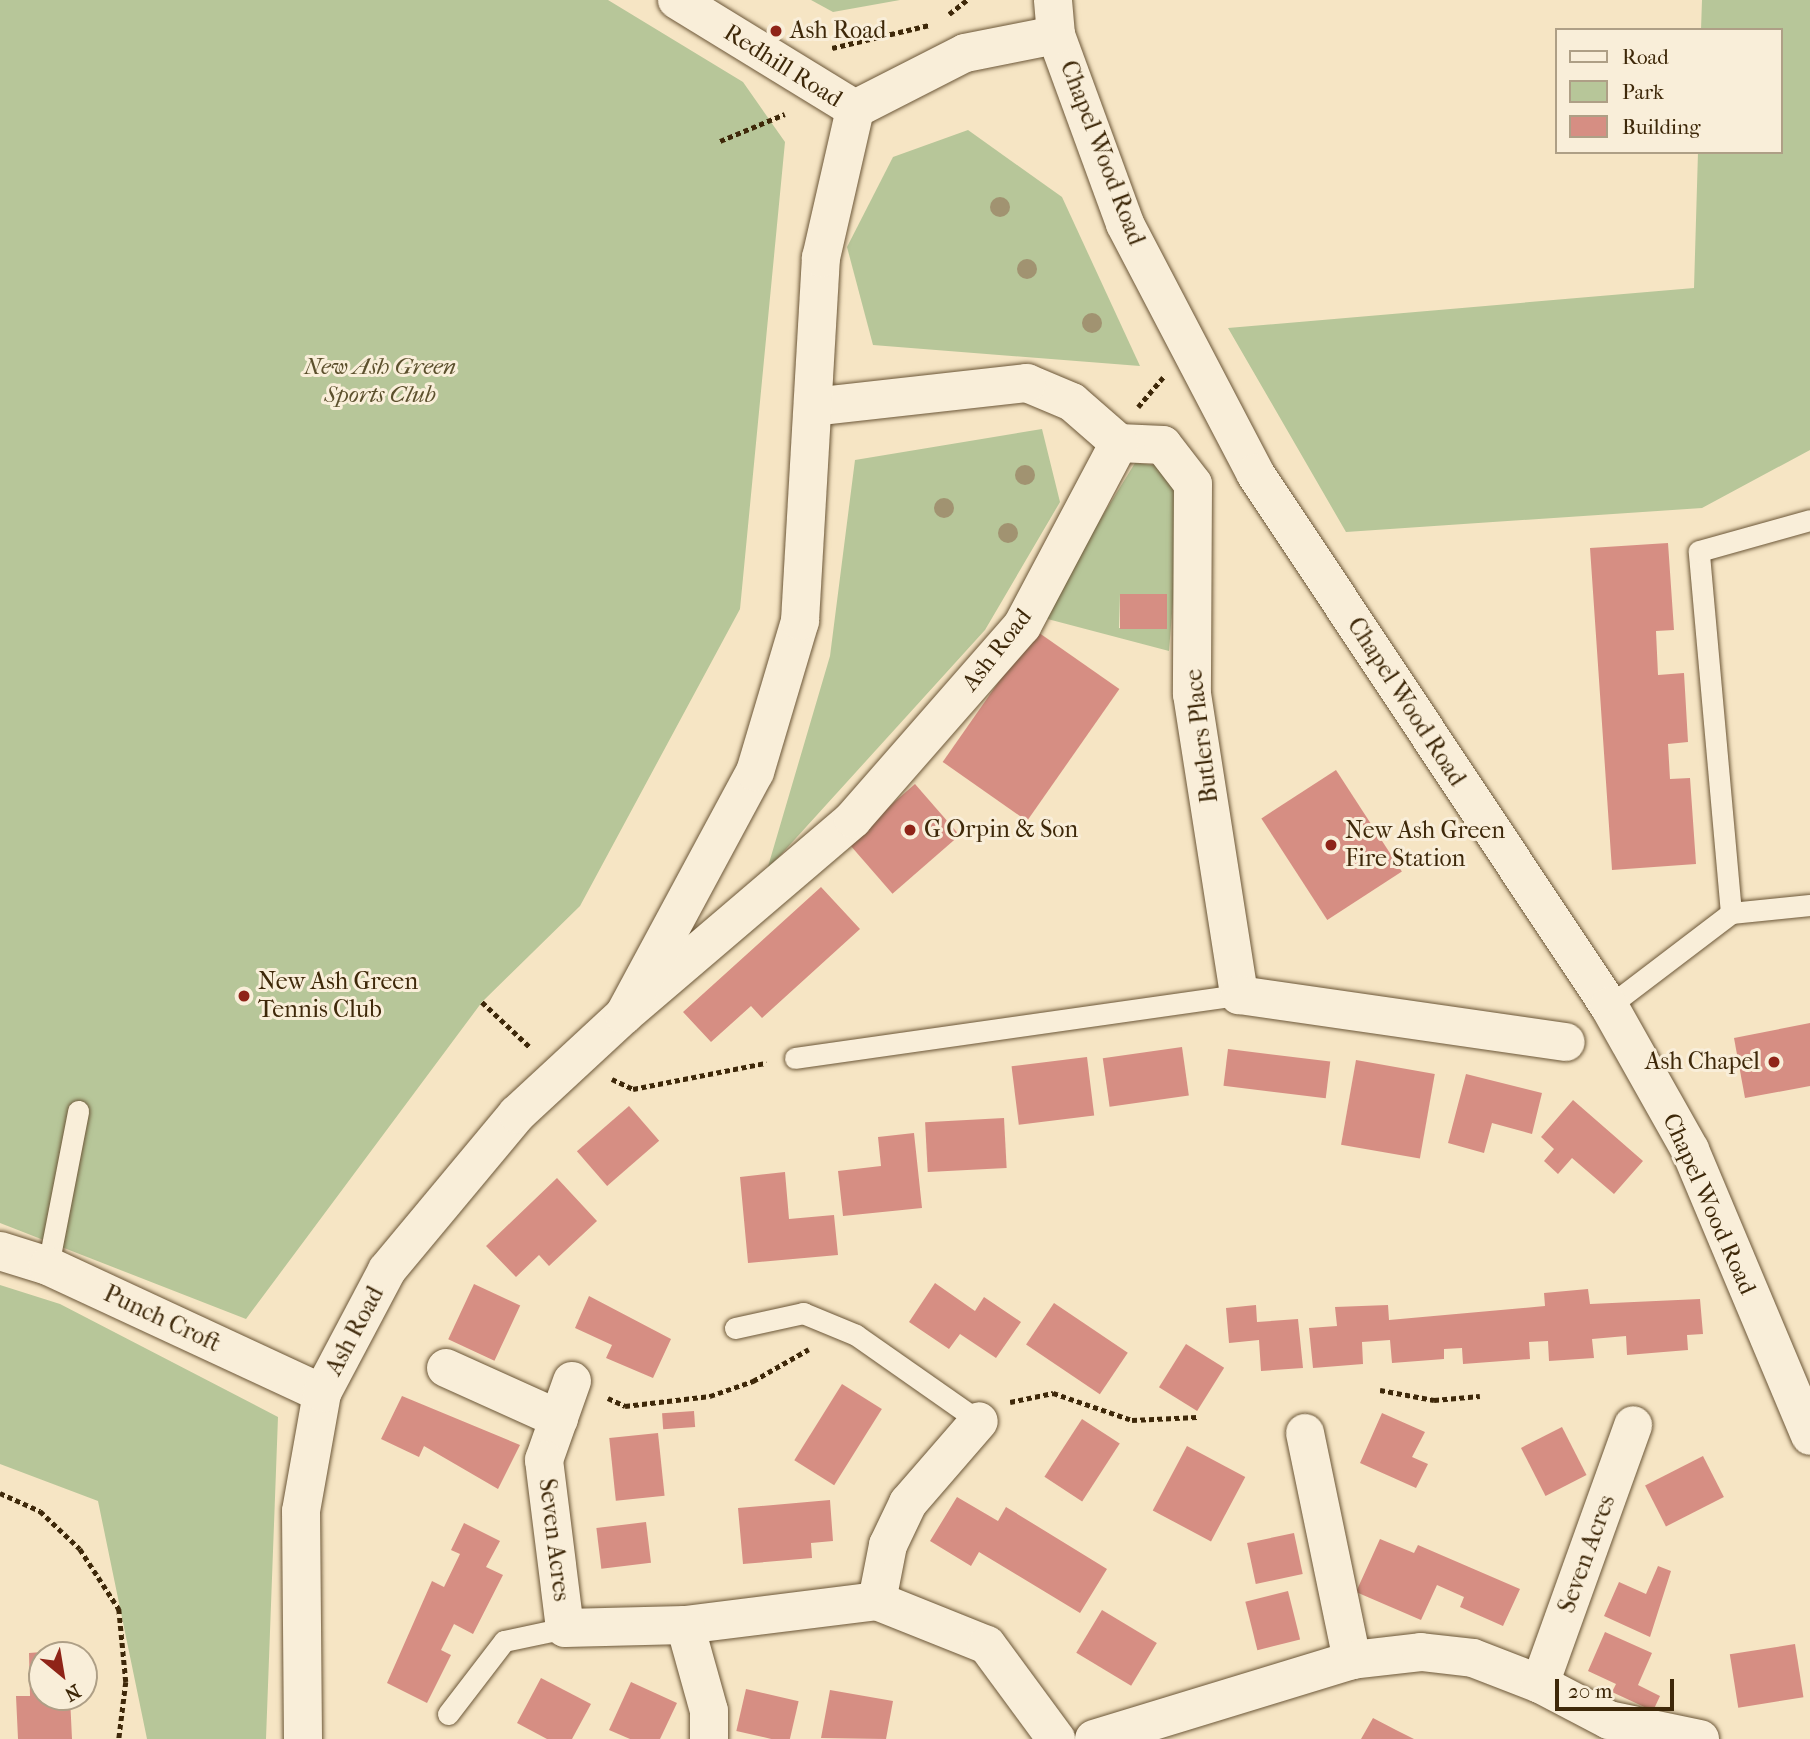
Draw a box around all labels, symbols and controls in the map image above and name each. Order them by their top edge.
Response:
place label: Ash Road [790,17,886,45]
street label: Redhill Road [718,18,848,114]
marker: Ash Road [768,23,784,39]
legend [1554,28,1782,154]
text: Road [1622,45,1669,69]
street label: Chapel Wood Road [1054,57,1150,249]
text: Park [1622,80,1664,104]
text: Building [1622,115,1700,139]
park label: New Ash Green Sports Club [304,353,456,409]
street label: Ash Road [956,603,1038,697]
street label: Chapel Wood Road [1341,612,1471,792]
street label: Butlers Place [1179,667,1225,805]
place label: G Orpin & Son [924,816,1078,844]
place label: New Ash Green Fire Station [1345,817,1505,873]
marker: G Orpin & Son [902,822,918,838]
marker: New Ash Green Fire Station [1323,837,1339,853]
place label: New Ash Green Tennis Club [258,968,418,1024]
marker: New Ash Green Tennis Club [236,988,252,1004]
place label: Ash Chapel [1645,1048,1760,1076]
marker: Ash Chapel [1766,1054,1782,1070]
street label: Chapel Wood Road [1656,1109,1762,1299]
street label: Punch Croft [99,1279,225,1359]
street label: Ash Road [320,1282,390,1380]
street label: Seven Acres [532,1477,576,1603]
street label: Seven Acres [1552,1491,1622,1617]
north arrow [28,1641,98,1711]
scale bar [1558,1666,1677,1710]
text: N [61,1679,84,1706]
text: 20 m [1568,1679,1612,1703]

